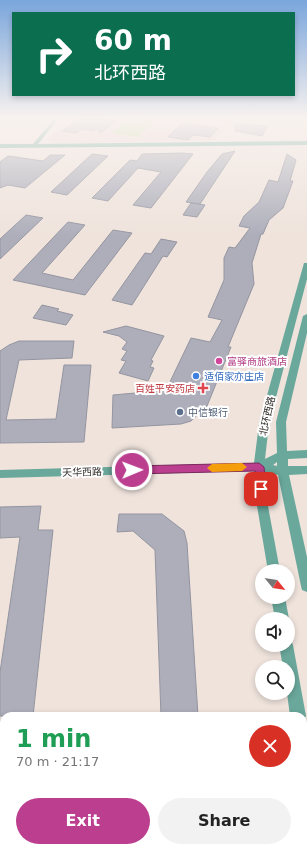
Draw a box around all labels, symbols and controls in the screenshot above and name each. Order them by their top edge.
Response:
text: 60 m [94,24,172,57]
icon: right [28,28,80,80]
text: 北环西路 [94,62,166,83]
marker: 富驿商旅酒店 [214,356,224,366]
place label: 富驿商旅酒店 [227,356,287,367]
marker: 适佰家亦庄店 [191,371,201,381]
place label: 适佰家亦庄店 [204,371,264,382]
place label: 百姓平安药店 [135,383,195,394]
marker: 百姓平安药店 [198,383,208,393]
street label: 北环西路 [257,395,277,437]
marker: 中信银行 [175,407,185,417]
place label: 中信银行 [188,407,228,418]
position arrow [111,449,153,491]
street label: 天华西路 [62,466,102,478]
pin [244,472,278,506]
icon: arrive [250,478,272,500]
north arrow [255,564,295,604]
map controls [255,564,295,700]
button: sound [255,612,295,652]
button: search [255,660,295,700]
text: 1 min [16,725,91,753]
button: close [249,725,291,767]
text: 70 m · 21:17 [16,754,99,769]
button: Exit [16,798,150,844]
button: Share [158,798,291,844]

